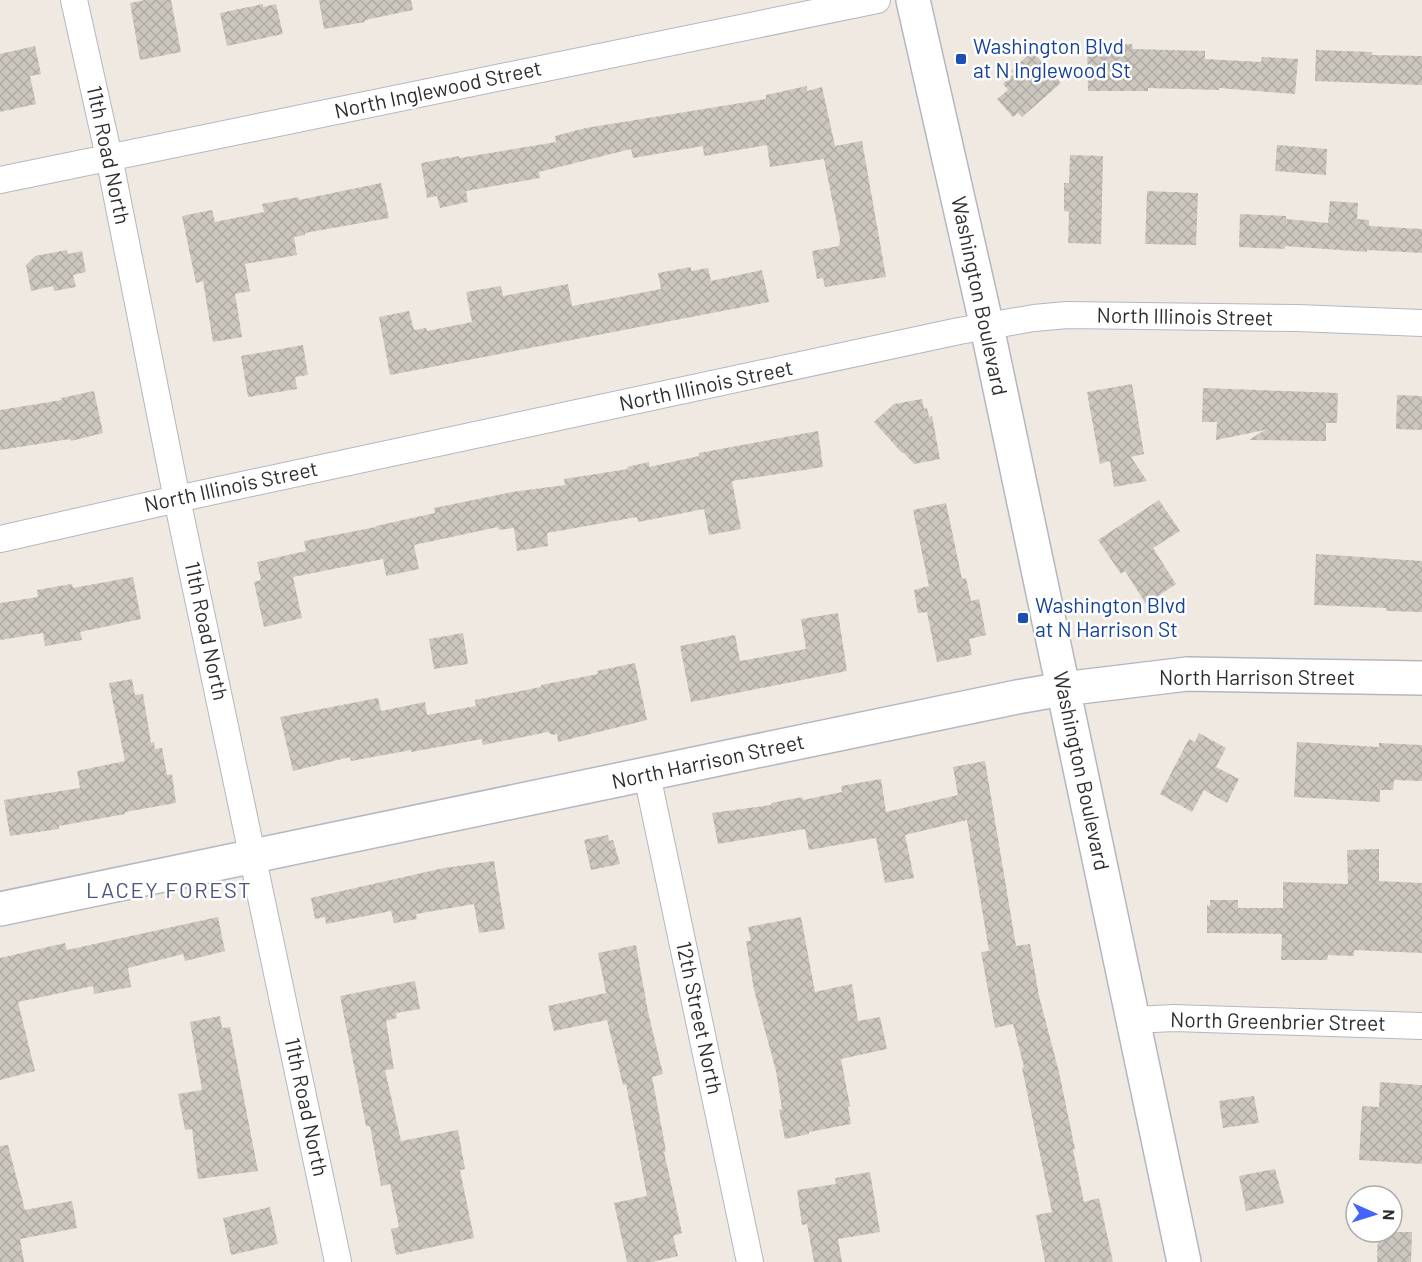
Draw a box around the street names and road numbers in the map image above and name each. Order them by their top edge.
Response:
street label: North Inglewood Street [332,54,544,123]
street label: 11th Road North [83,83,136,226]
street label: Washington Boulevard [947,194,1014,398]
street label: North Illinois Street [1096,301,1274,330]
street label: North Illinois Street [617,354,795,415]
street label: North Illinois Street [142,455,320,516]
street label: 11th Road North [181,559,234,702]
street label: North Harrison Street [1159,664,1355,689]
street label: Washington Boulevard [1049,669,1116,873]
street label: North Harrison Street [609,728,806,793]
street label: 12th Street North [672,939,729,1097]
street label: North Greenbrier Street [1170,1006,1386,1035]
street label: 11th Road North [281,1035,334,1178]

